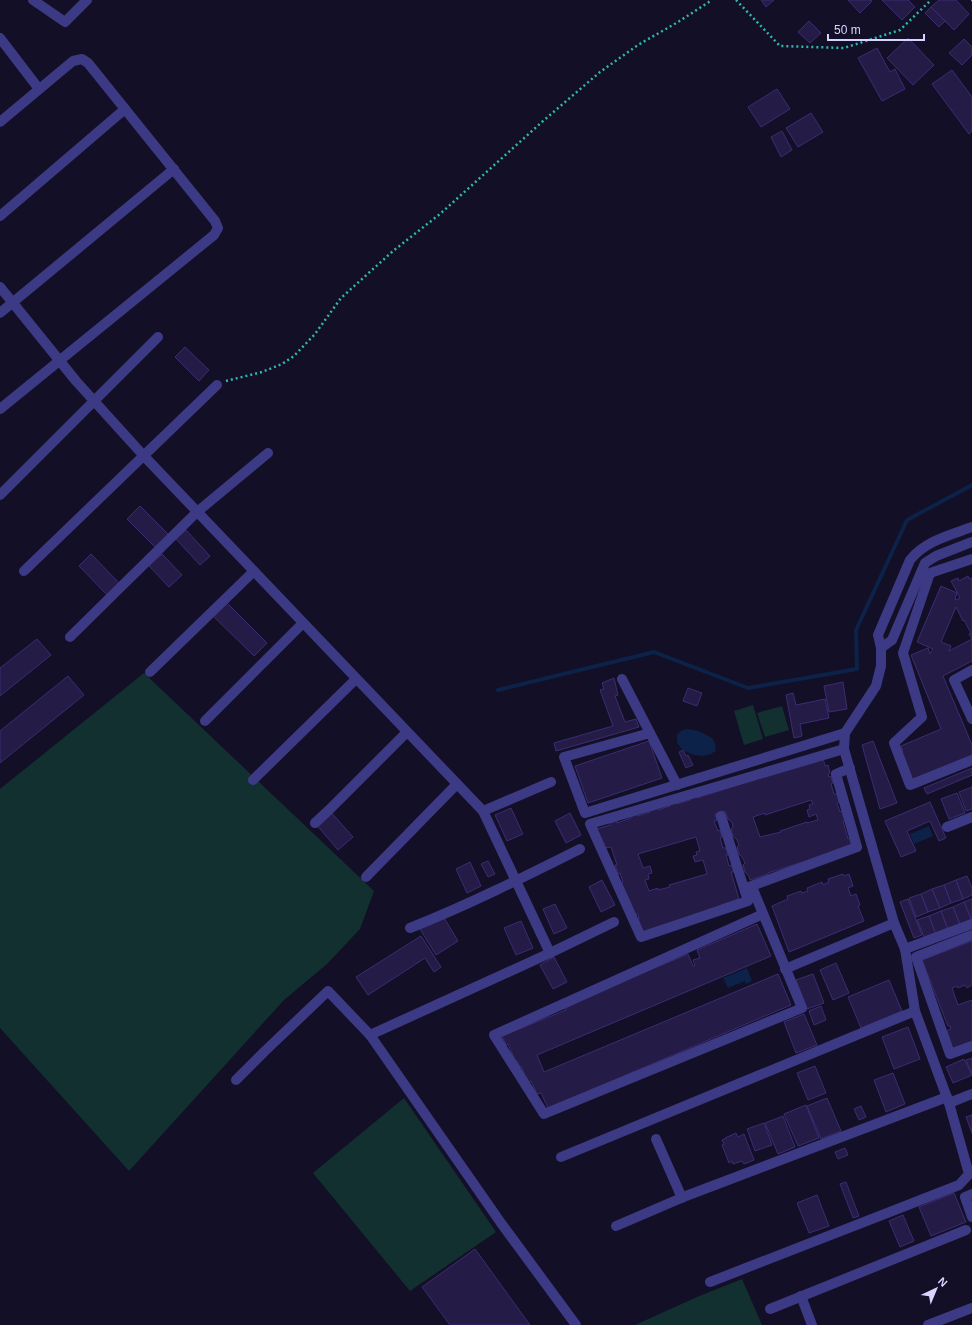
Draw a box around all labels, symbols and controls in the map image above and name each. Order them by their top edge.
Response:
scale bar [828,16,924,42]
text: 50 m [834,23,861,37]
north arrow [916,1269,956,1309]
text: N [936,1275,950,1289]

